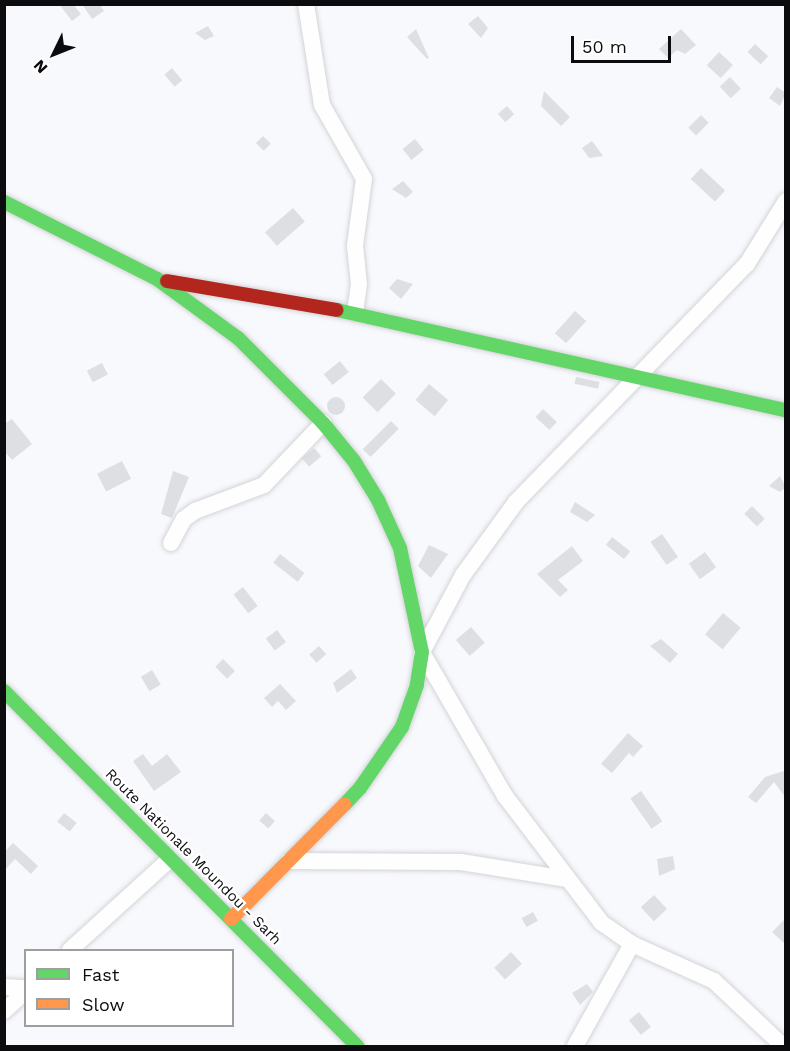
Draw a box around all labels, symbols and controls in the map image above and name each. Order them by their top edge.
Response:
north arrow [24,24,84,84]
scale bar [574,24,674,62]
text: 50 m [582,36,627,57]
text: N [29,56,51,77]
street label: Route Nationale Moundou - Sarh [101,765,285,949]
legend [24,949,234,1027]
text: Fast [82,964,119,985]
text: Slow [82,994,125,1015]

